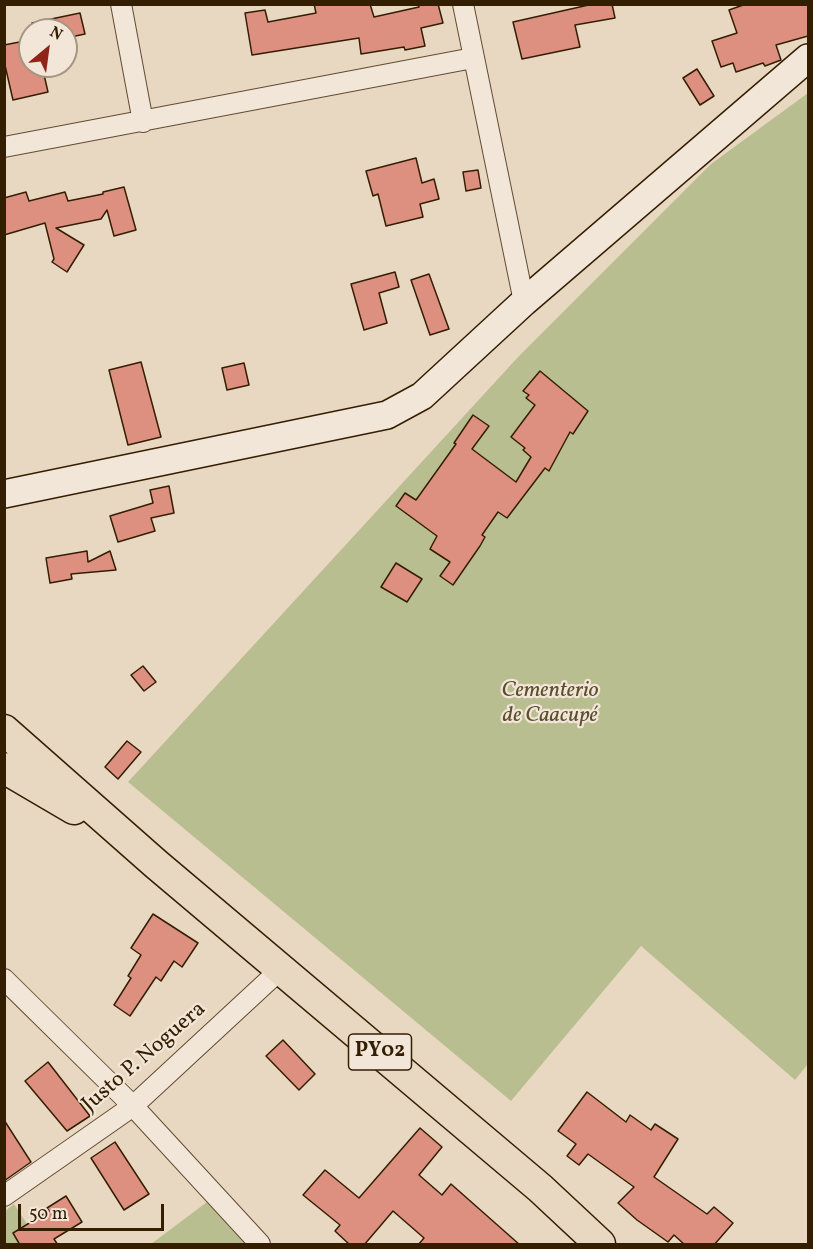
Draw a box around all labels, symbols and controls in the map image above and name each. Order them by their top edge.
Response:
north arrow [18,18,78,78]
text: N [45,22,66,46]
park label: Cementerio de Caacupé [501,679,599,730]
street label: Justo P. Noguera [78,997,212,1119]
road number: PY02 [348,1034,412,1070]
scale bar [21,1192,166,1230]
text: 50 m [29,1202,68,1227]

